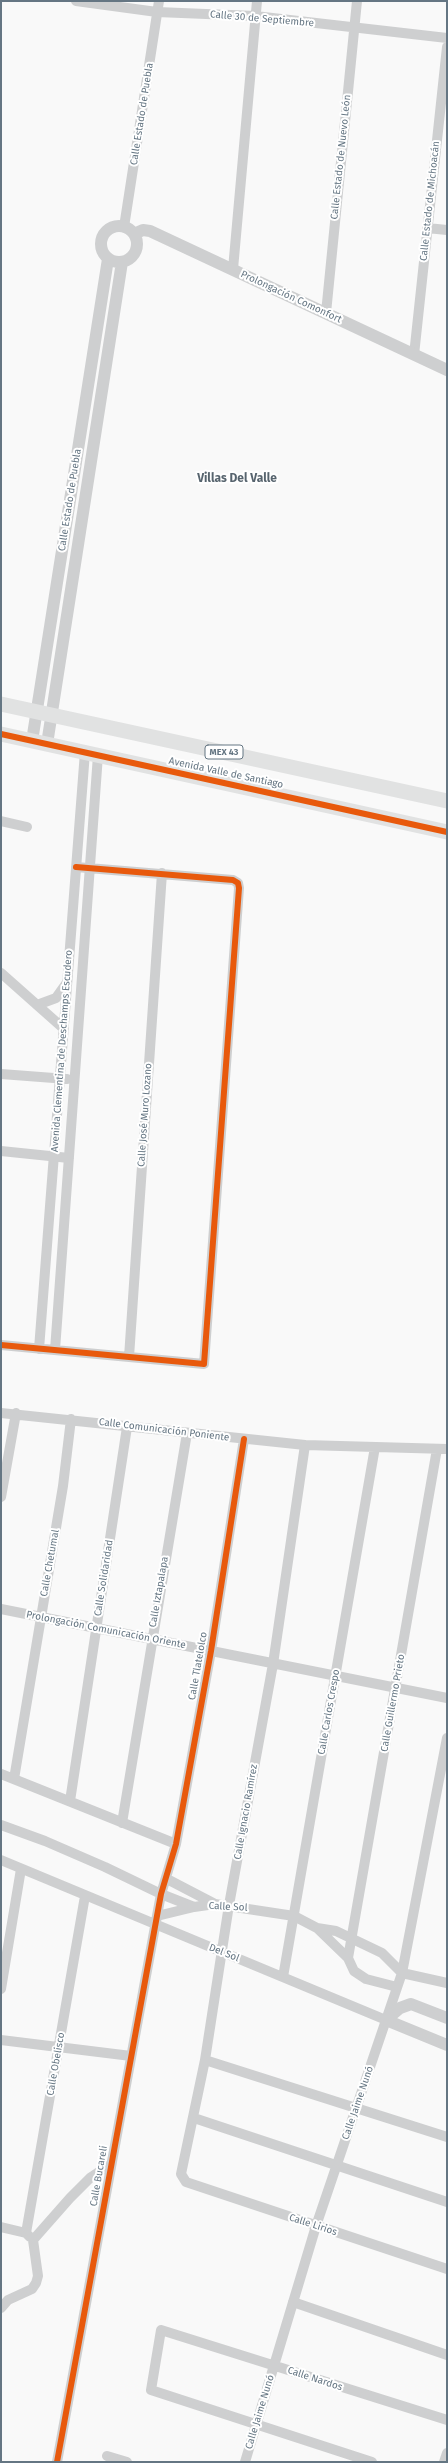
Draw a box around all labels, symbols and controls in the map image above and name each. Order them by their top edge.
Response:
street label: Calle 30 de Septiembre [210,8,314,30]
street label: Calle Estado de Puebla [128,62,156,166]
street label: Calle Estado de Nuevo León [328,94,354,220]
street label: Calle Estado de Michoacán [418,140,442,262]
street label: Prolongación Comonfort [239,268,343,326]
street label: Calle Estado de Puebla [56,448,84,552]
district label: Villas Del Valle [197,472,277,486]
road number: MEX 43 [205,745,243,759]
street label: Avenida Valle de Santiago [168,755,284,791]
street label: Avenida Clementina de Deschamps Escudero [49,949,75,1153]
street label: Calle José Muro Lozano [135,1063,155,1167]
street label: Calle Comunicación Poniente [98,1416,230,1444]
street label: Calle Chetumal [38,1529,62,1597]
street label: Calle Solidaridad [92,1539,116,1617]
street label: Calle Iztapalapa [147,1556,171,1628]
street label: Prolongación Comunicación Oriente [25,1609,187,1651]
street label: Calle Tlatelolco [186,1631,210,1701]
street label: Calle Guillermo Prieto [379,1653,407,1753]
street label: Calle Carlos Crespo [316,1668,342,1756]
street label: Calle Ignacio Ramírez [232,1764,260,1860]
street label: Calle Sol [208,1900,248,1914]
street label: Del Sol [207,1942,241,1964]
street label: Calle Obelisco [45,2031,67,2097]
street label: Calle Jaime Nunó [340,2065,376,2141]
street label: Calle Bucareli [88,2145,110,2207]
street label: Calle Lirios [287,2212,339,2238]
street label: Calle Nardos [286,2364,344,2394]
street label: Calle Jaime Nunó [243,2373,277,2451]

